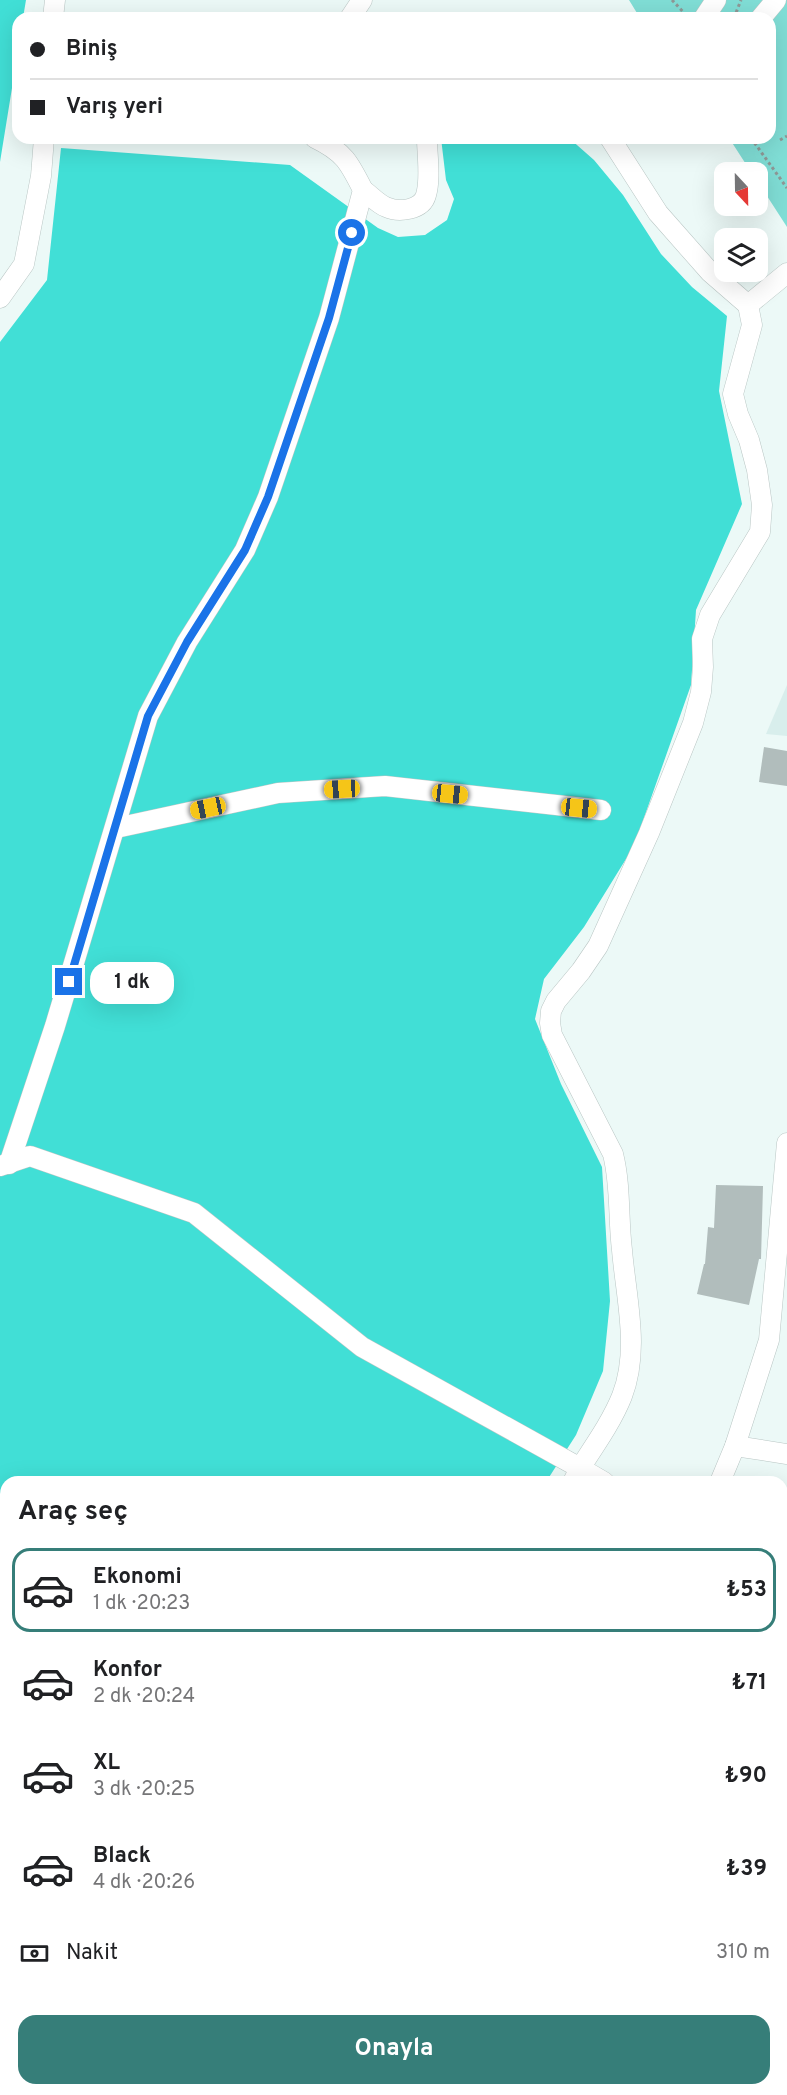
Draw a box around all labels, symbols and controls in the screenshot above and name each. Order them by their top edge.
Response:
text: Biniş [66,36,118,63]
text: Varış yeri [66,94,163,121]
north arrow [714,162,768,216]
map controls [714,162,768,282]
route start [338,219,365,246]
button: layers [714,228,768,282]
car [324,779,360,799]
car [431,783,469,805]
car [189,795,227,821]
car [560,797,598,819]
callout: 1 dk [90,961,174,1003]
route end [55,968,82,995]
text: 1 dk [114,970,150,996]
text: Araç seç [18,1495,128,1529]
icon: car [21,1563,75,1617]
text: Ekonomi [93,1564,182,1591]
text: ₺53 [726,1577,767,1604]
text: 1 dk · 20:23 [93,1591,190,1617]
icon: car [21,1656,75,1710]
text: Konfor [93,1657,162,1684]
text: ₺71 [732,1670,767,1697]
text: 2 dk · 20:24 [93,1684,195,1710]
icon: car [21,1749,75,1803]
text: XL [93,1750,120,1777]
text: ₺90 [724,1763,767,1790]
text: 3 dk · 20:25 [93,1777,195,1803]
icon: car [21,1842,75,1896]
text: Black [93,1843,151,1870]
text: ₺39 [726,1856,767,1883]
text: 4 dk · 20:26 [93,1870,195,1896]
icon: cash [18,1937,51,1970]
text: Nakit [66,1940,118,1967]
text: 310 m [716,1940,770,1966]
button: Onayla [18,2015,770,2084]

